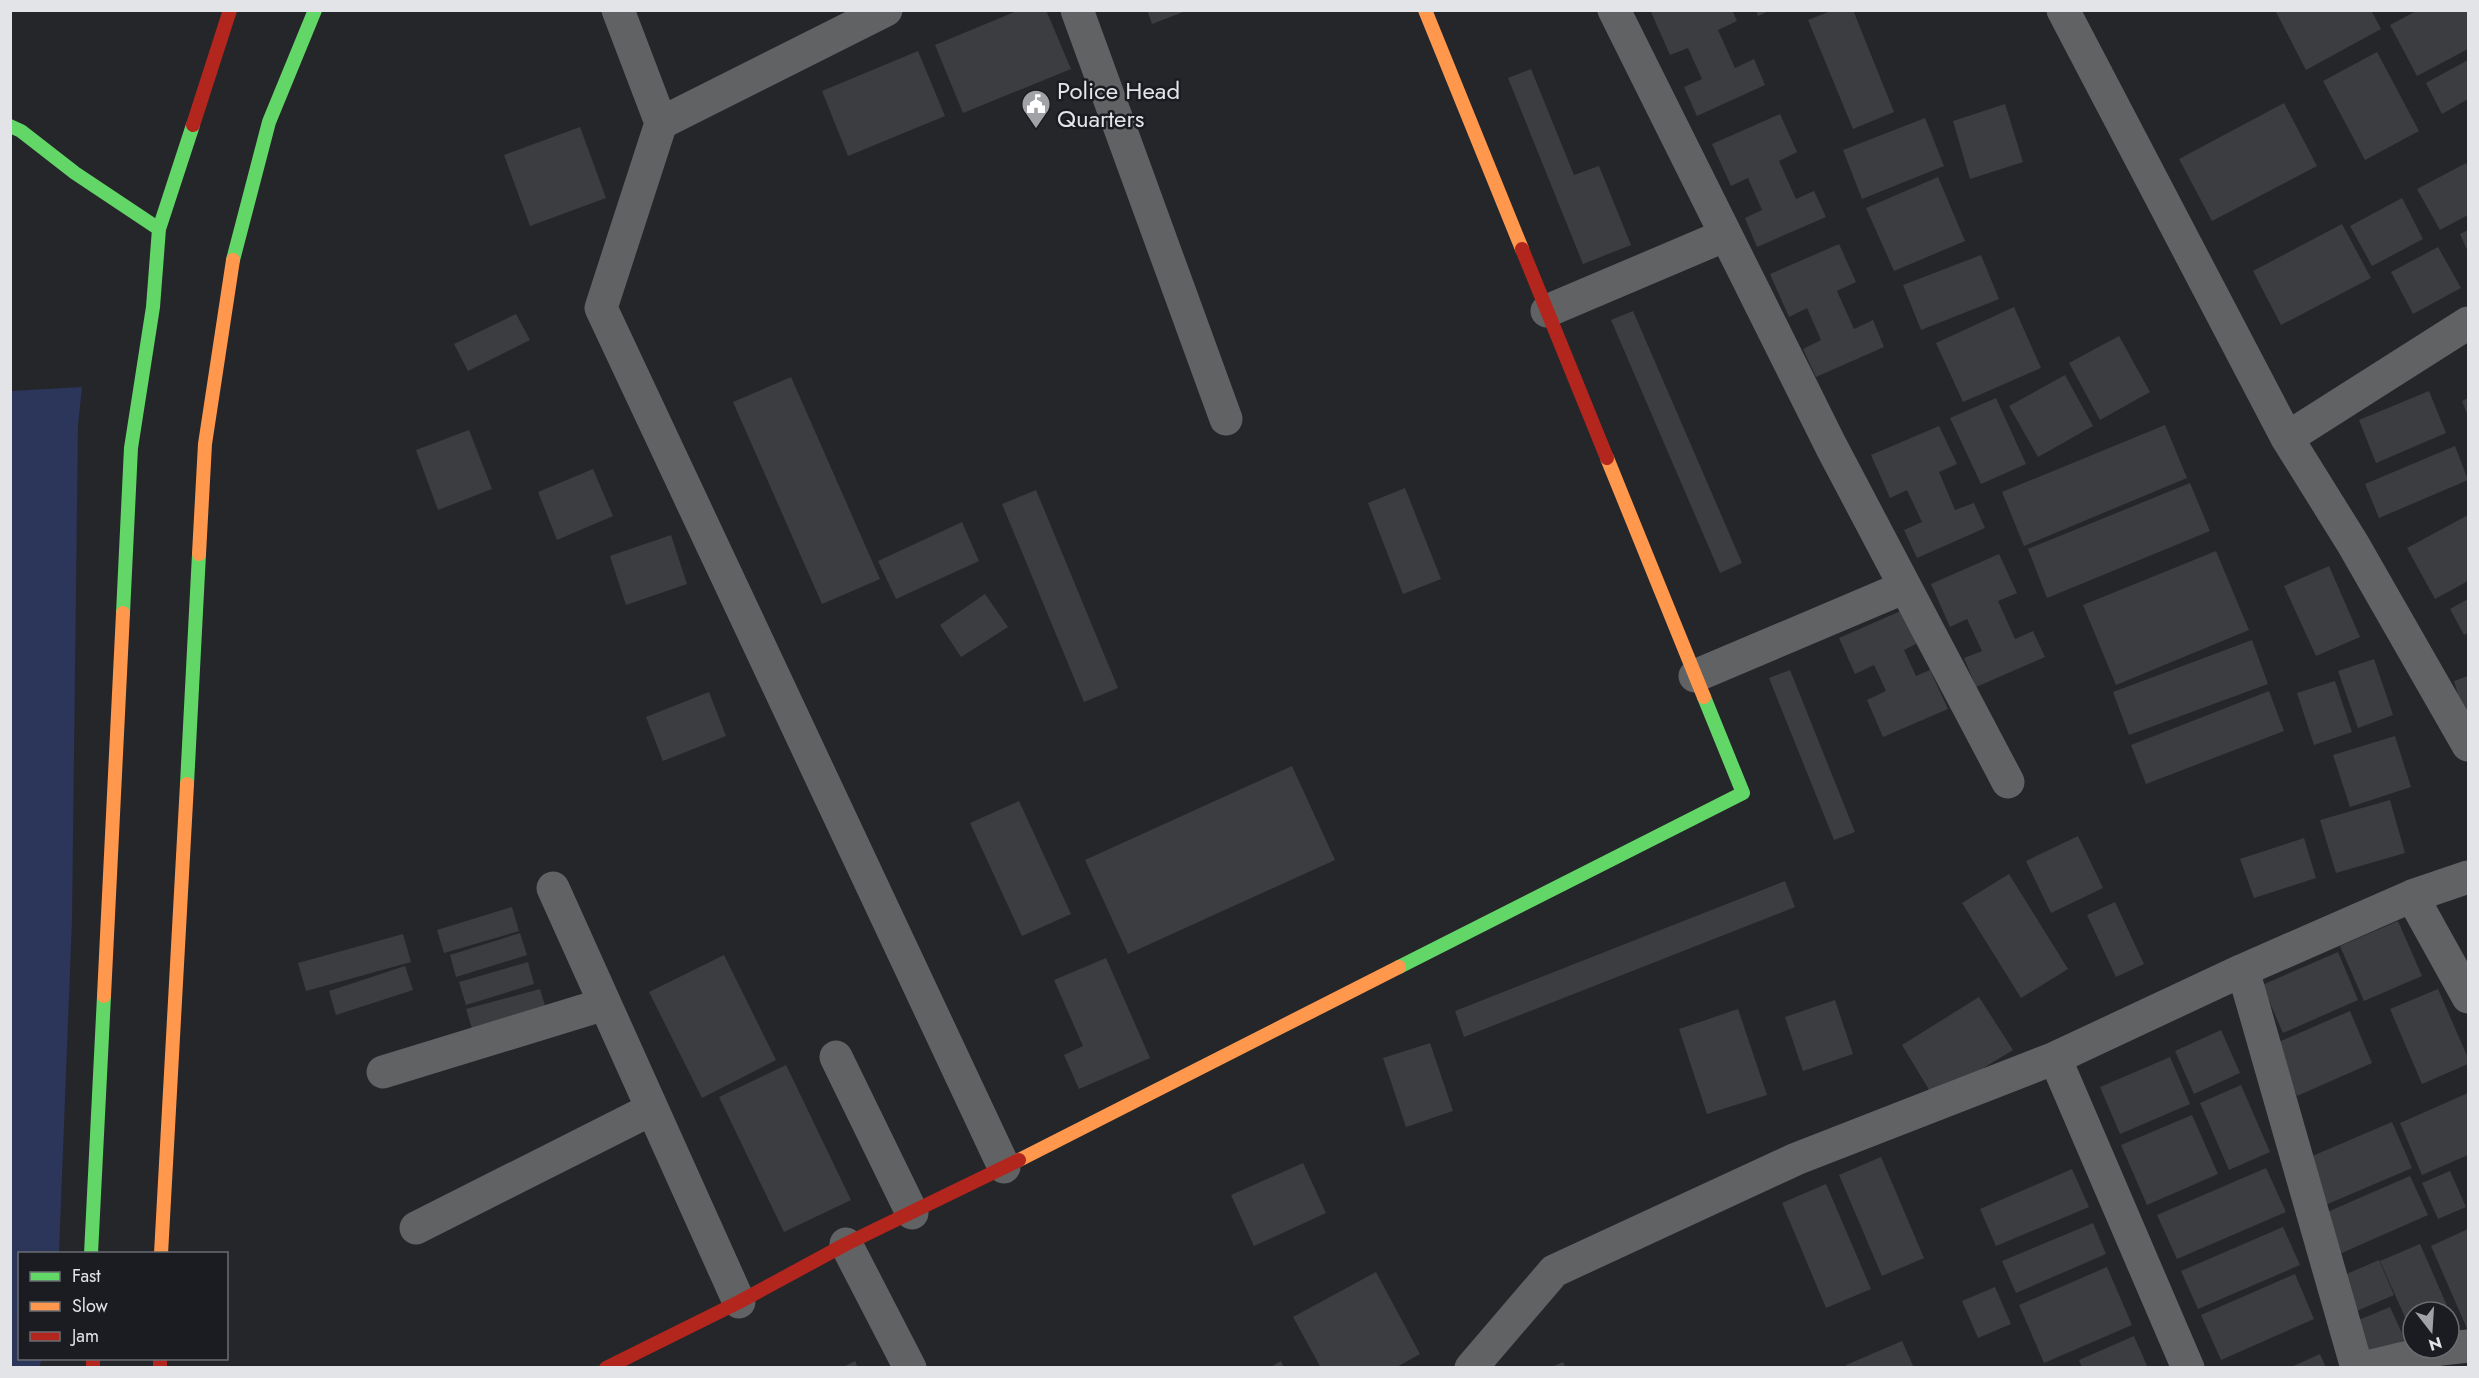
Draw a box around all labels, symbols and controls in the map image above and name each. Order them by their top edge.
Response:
place label: Police Head Quarters [1057,73,1180,136]
public building icon: Police Head Quarters [1020,88,1052,130]
legend [18,1252,228,1360]
text: Fast [72,1263,101,1289]
text: Slow [72,1293,109,1319]
north arrow [2401,1300,2461,1360]
text: Jam [70,1323,99,1349]
text: N [2426,1331,2445,1357]

